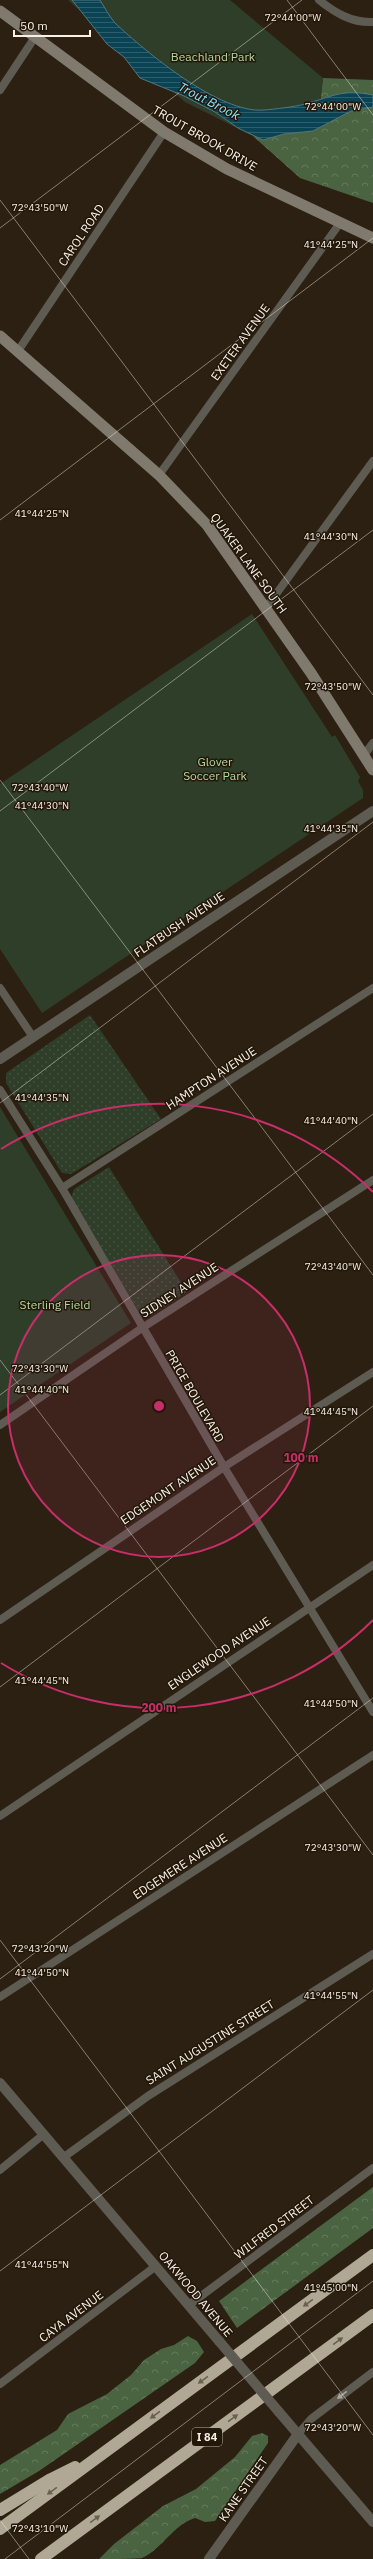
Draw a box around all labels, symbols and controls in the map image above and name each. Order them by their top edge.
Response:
text: 72°44'00"W [265,11,321,24]
scale bar [14,12,90,38]
text: 50 m [20,18,48,33]
park label: Beachland Park [171,49,256,64]
water label: Trout Brook [175,78,243,124]
text: 72°44'00"W [305,100,361,113]
street label: TROUT BROOK DRIVE [150,102,260,174]
text: 72°43'50"W [12,201,68,214]
street label: CAROL ROAD [55,201,107,269]
text: 41°44'25"N [304,238,358,251]
street label: EXETER AVENUE [207,301,273,383]
text: 41°44'25"N [15,507,69,520]
street label: QUAKER LANE SOUTH [208,510,290,616]
text: 41°44'30"N [304,530,358,543]
text: 72°43'50"W [305,680,361,693]
park label: Glover Soccer Park [183,754,248,783]
text: 72°43'40"W [12,781,68,794]
text: 41°44'30"N [15,799,69,812]
text: 41°44'35"N [304,822,358,835]
street label: FLATBUSH AVENUE [131,888,227,960]
street label: HAMPTON AVENUE [163,1043,259,1113]
text: 41°44'35"N [15,1091,69,1104]
text: 41°44'40"N [304,1114,358,1127]
street label: SIDNEY AVENUE [137,1259,221,1321]
text: 72°43'40"W [305,1260,361,1273]
park label: Sterling Field [20,1297,90,1312]
street label: PRICE BOULEVARD [162,1347,228,1445]
text: 72°43'30"W [12,1362,68,1375]
text: 41°44'40"N [15,1383,69,1396]
centre of rings [152,1399,166,1413]
text: 41°44'45"N [304,1405,358,1418]
text: 100 m [283,1450,319,1465]
street label: EDGEMONT AVENUE [117,1452,219,1528]
street label: ENGLEWOOD AVENUE [165,1613,273,1693]
text: 41°44'45"N [15,1674,69,1687]
text: 41°44'50"N [304,1697,358,1710]
text: 200 m [141,1700,177,1715]
street label: EDGEMERE AVENUE [130,1830,230,1902]
text: 72°43'30"W [305,1841,361,1854]
text: 72°43'20"W [12,1942,68,1955]
text: 41°44'50"N [15,1966,69,1979]
text: 41°44'55"N [304,1989,358,2002]
street label: SAINT AUGUSTINE STREET [143,1996,277,2088]
street label: WILFRED STREET [231,2192,317,2262]
street label: OAKWOOD AVENUE [156,2248,236,2340]
text: 41°44'55"N [15,2258,69,2271]
text: 41°45'00"N [304,2281,358,2294]
street label: CAYA AVENUE [36,2287,106,2345]
one-way arrow [302,2299,313,2307]
one-way arrow [333,2337,344,2345]
one-way arrow [197,2376,208,2384]
one-way arrow [336,2391,347,2399]
one-way arrow [150,2411,160,2419]
one-way arrow [228,2414,239,2422]
text: 72°43'20"W [305,2421,361,2434]
road number: I 84 [192,2428,222,2446]
street label: KANE STREET [215,2454,271,2524]
one-way arrow [46,2487,57,2495]
one-way arrow [89,2515,100,2524]
text: 72°43'10"W [12,2522,68,2535]

